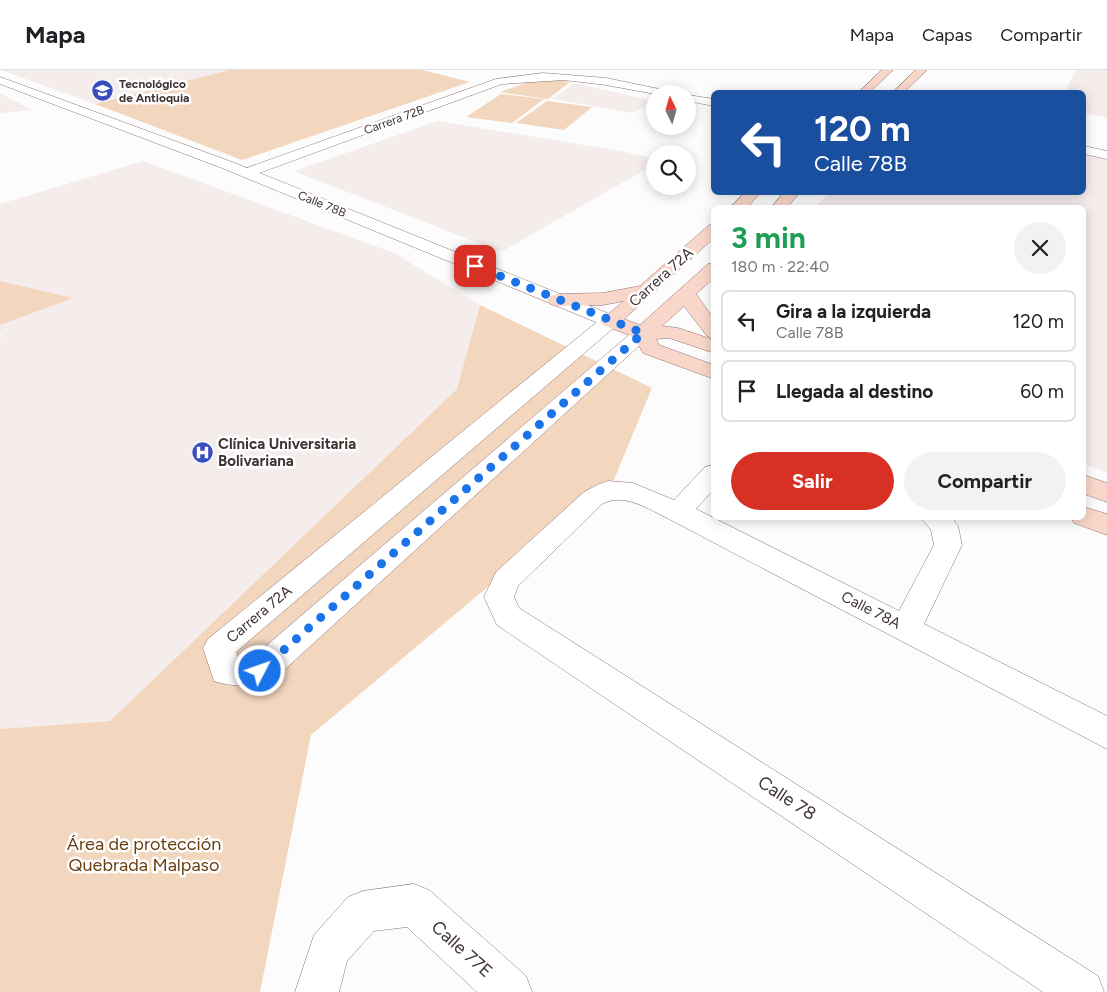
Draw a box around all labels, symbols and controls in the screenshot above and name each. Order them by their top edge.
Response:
text: Mapa [25,20,86,49]
text: Mapa [850,24,894,46]
text: Capas [922,24,972,46]
text: Compartir [1000,24,1082,46]
place label: Tecnológico de Antioquia [119,77,189,105]
school or university icon: Tecnológico de Antioquia [91,79,115,103]
north arrow [646,85,696,135]
map controls [646,85,696,195]
street label: Carrera 72B [362,103,426,137]
text: 120 m [814,108,911,150]
icon: left [731,110,796,175]
button: search [646,145,696,195]
text: Calle 78B [814,150,907,177]
street label: Calle 78B [296,188,348,220]
text: 3 min [731,219,806,256]
button: close [1014,222,1066,274]
street label: Carrera 72A [625,244,697,310]
pin [454,245,496,287]
icon: arrive [461,252,489,280]
text: 180 m · 22:40 [731,257,829,276]
text: Gira a la izquierda [776,300,931,323]
icon: left [733,307,761,335]
text: 120 m [1012,310,1064,333]
text: Calle 78B [776,323,844,342]
icon: arrive [733,377,761,405]
text: Llegada al destino [776,380,933,403]
text: 60 m [1020,380,1064,403]
place label: Clínica Universitaria Bolivariana [218,435,356,470]
hospital icon: Clínica Universitaria Bolivariana [190,441,214,465]
button: Salir [731,452,894,510]
button: Compartir [904,452,1066,510]
street label: Carrera 72A [223,581,295,647]
street label: Calle 78A [838,587,904,633]
position arrow [233,644,285,696]
street label: Calle 78 [754,771,820,825]
park label: Área de protección Quebrada Malpaso [67,833,221,876]
street label: Calle 77E [427,916,497,982]

